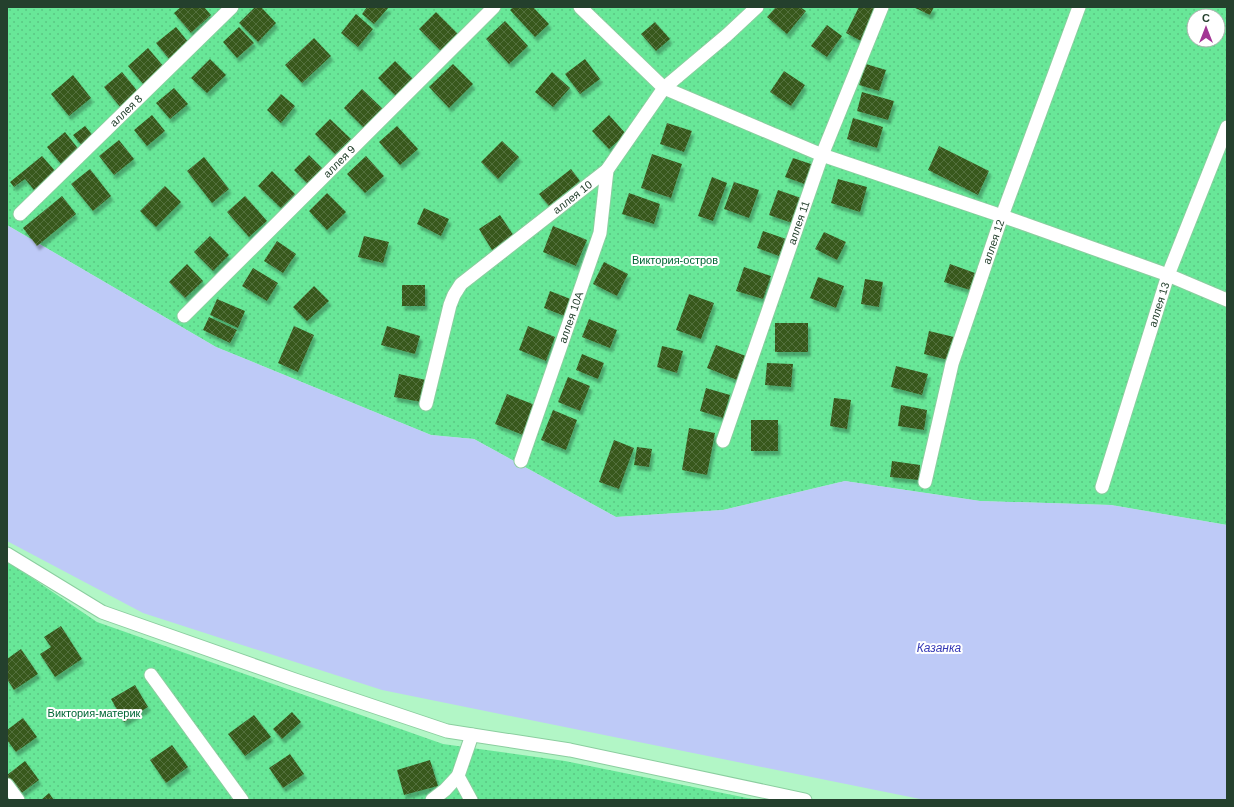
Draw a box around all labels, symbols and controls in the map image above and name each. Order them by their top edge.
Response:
north arrow [1186,8,1226,48]
text: С [1202,12,1210,24]
street label: аллея 8 [107,92,144,129]
street label: аллея 9 [321,143,358,180]
street label: аллея 10 [550,178,594,216]
street label: аллея 11 [785,199,812,246]
street label: аллея 12 [980,218,1006,266]
park label: Виктория-остров [632,254,718,266]
street label: аллея 13 [1146,281,1171,329]
street label: аллея 10А [556,289,585,345]
water label: Казанка [917,641,962,655]
park label: Виктория-материк [48,707,141,719]

